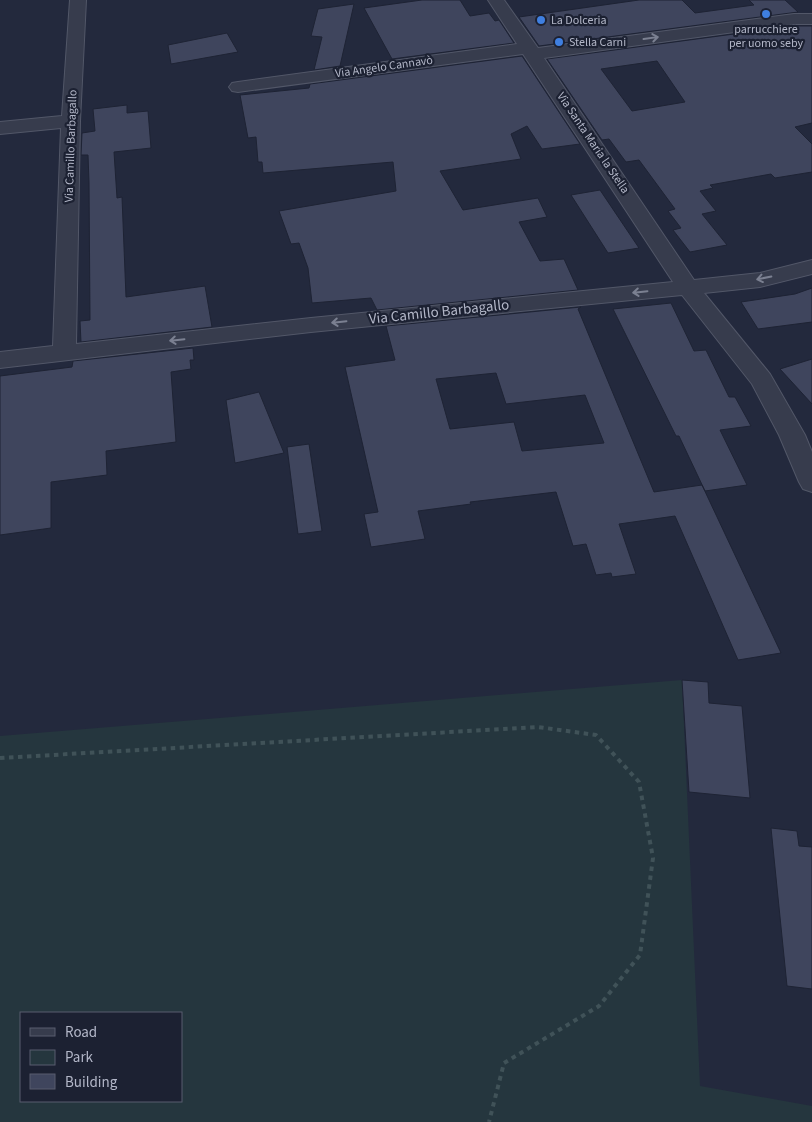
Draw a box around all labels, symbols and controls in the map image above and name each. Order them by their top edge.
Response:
marker: parrucchiere per uomo seby [760,8,772,20]
place label: La Dolceria [551,12,607,29]
marker: La Dolceria [535,14,547,26]
place label: parrucchiere per uomo seby [729,21,804,52]
one-way arrow [643,33,659,43]
place label: Stella Carni [569,34,626,51]
marker: Stella Carni [553,36,565,48]
street label: Via Angelo Cannavò [334,52,434,82]
street label: Via Camillo Barbagallo [61,89,81,203]
street label: Via Santa Maria la Stella [553,89,633,197]
one-way arrow [757,274,773,284]
one-way arrow [632,287,648,297]
street label: Via Camillo Barbagallo [368,294,510,330]
one-way arrow [331,317,347,327]
one-way arrow [170,335,186,345]
legend [20,1012,182,1102]
text: Road [65,1022,97,1043]
text: Park [65,1047,94,1068]
text: Building [65,1072,118,1093]

